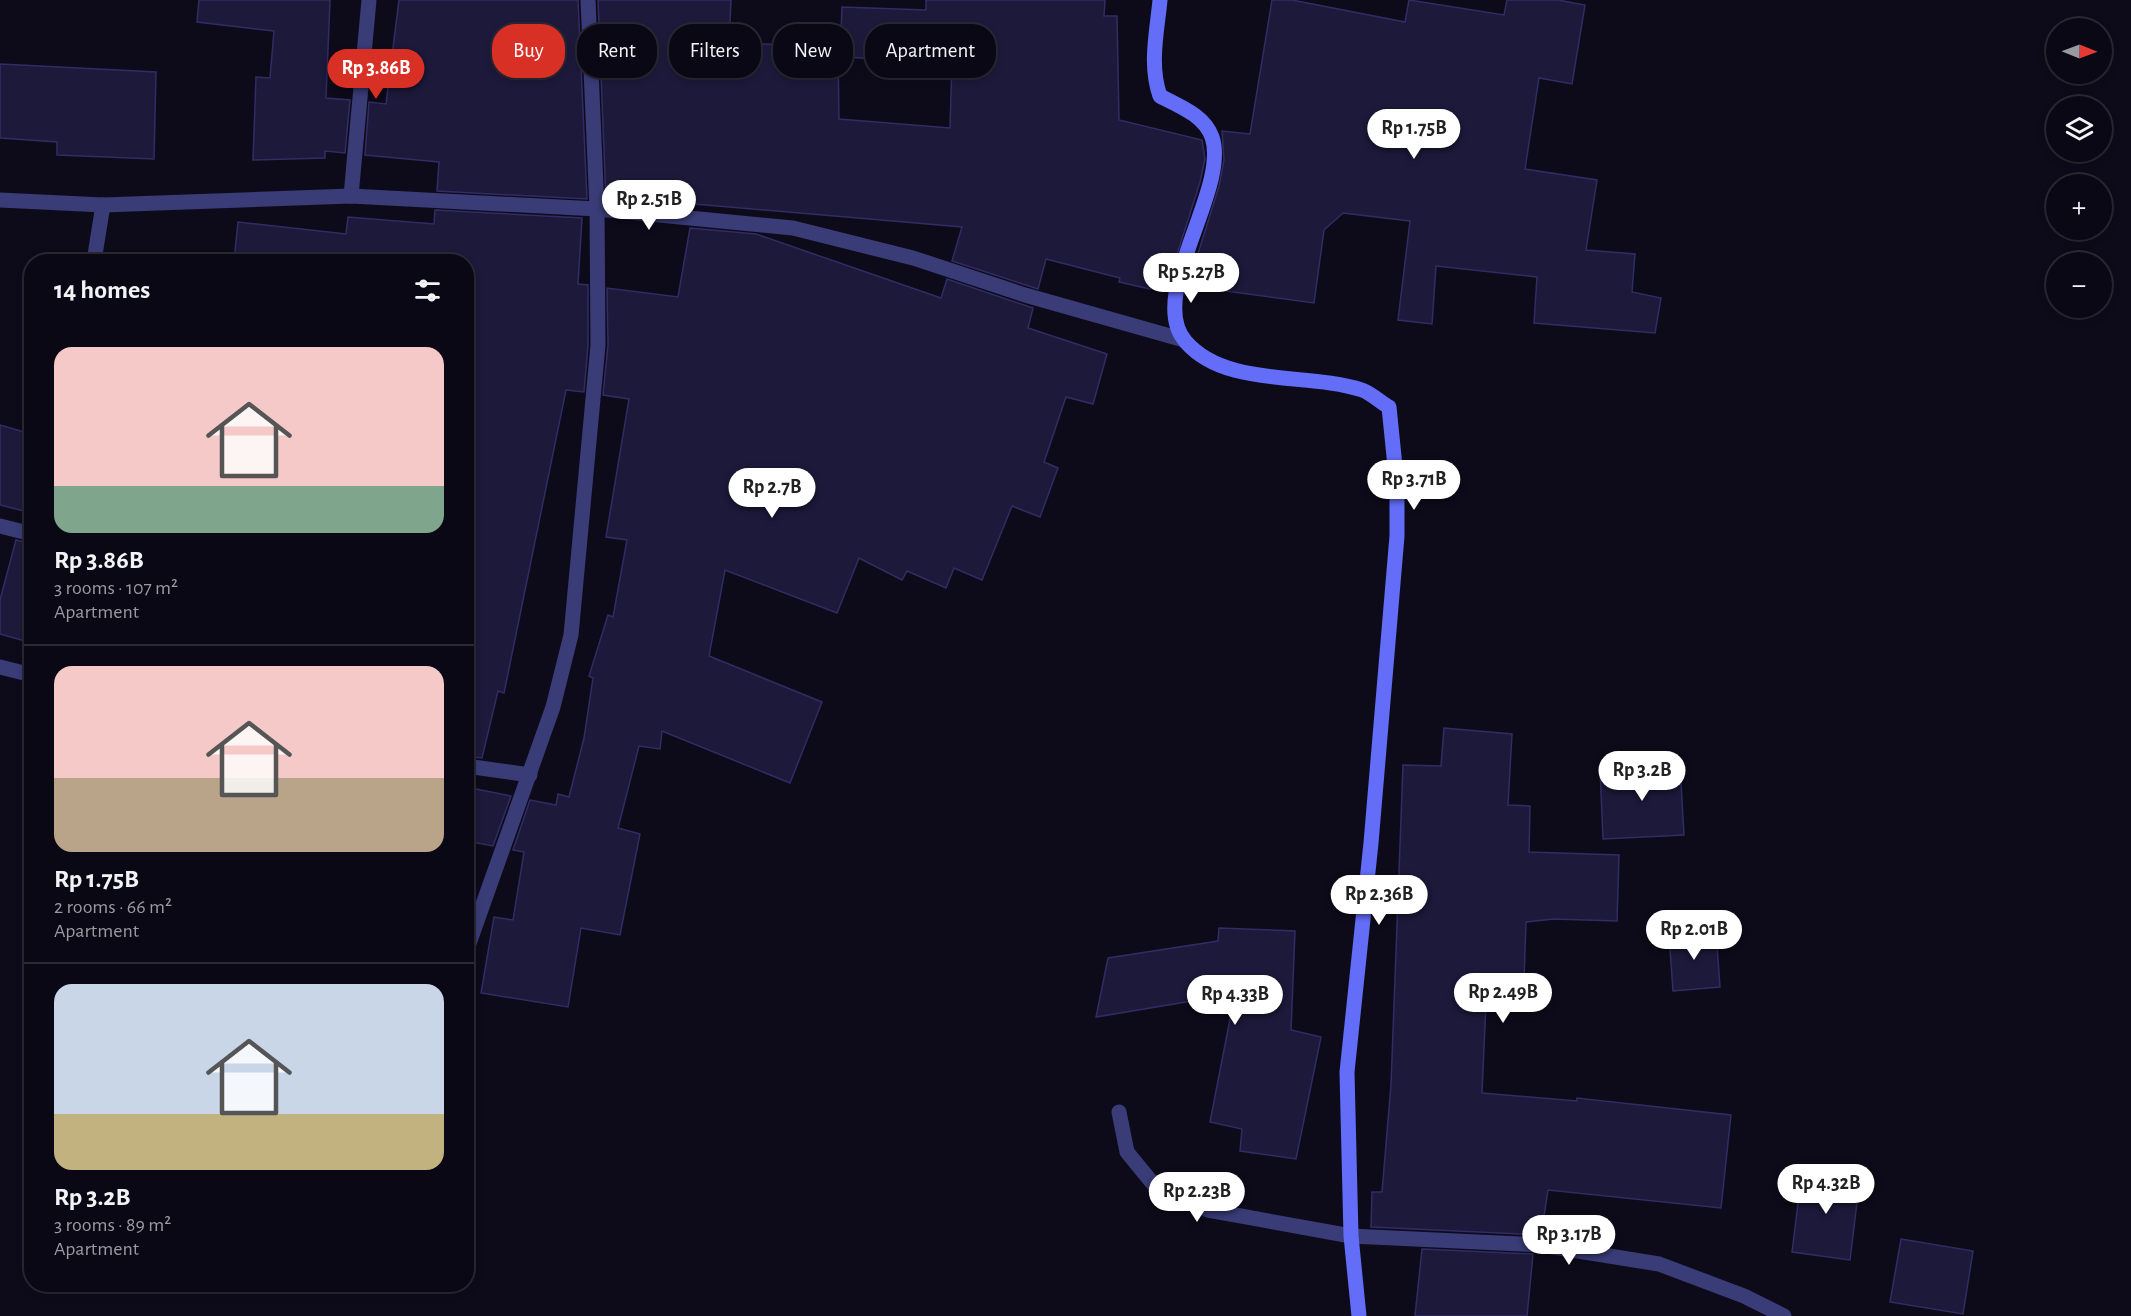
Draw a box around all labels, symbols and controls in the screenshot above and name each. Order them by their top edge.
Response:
north arrow [2046,18,2112,84]
map controls [2046,18,2112,318]
chip: Buy [492,24,565,78]
chip: Rent [577,24,657,78]
chip: Filters [669,24,761,78]
chip: New [773,24,853,78]
chip: Apartment [865,24,996,78]
pin: Rp 3.86B [314,49,438,100]
text: Rp 3.86B [341,58,411,78]
button: layers [2046,96,2112,162]
pin: Rp 1.75B [1352,109,1476,160]
text: Rp 1.75B [1381,118,1447,138]
button: + [2046,174,2112,240]
pin: Rp 2.51B [587,180,711,231]
text: Rp 2.51B [616,189,682,209]
button: − [2046,252,2112,318]
pin: Rp 5.27B [1129,253,1253,304]
text: Rp 5.27B [1157,262,1225,282]
icon: filters [411,274,444,307]
text: 14 homes [54,277,150,303]
icon: home [195,386,303,494]
pin: Rp 3.71B [1352,460,1476,511]
pin: Rp 2.7B [717,468,827,519]
text: Rp 3.71B [1381,469,1447,489]
text: Rp 2.7B [743,477,802,497]
text: Rp 3.86B [54,547,144,573]
text: 3 rooms · 107 m² [54,578,178,598]
text: Apartment [54,602,139,622]
icon: home [195,705,303,813]
pin: Rp 3.2B [1587,751,1697,802]
text: Rp 3.2B [1613,760,1671,780]
text: Rp 1.75B [54,866,139,892]
pin: Rp 2.36B [1317,875,1441,926]
text: Rp 2.36B [1345,884,1413,904]
text: 2 rooms · 66 m² [54,897,172,917]
pin: Rp 2.01B [1632,910,1756,961]
text: Rp 2.01B [1660,919,1728,939]
text: Apartment [54,921,139,941]
pin: Rp 2.49B [1441,973,1565,1024]
pin: Rp 4.33B [1173,975,1297,1026]
text: Rp 2.49B [1468,982,1538,1002]
text: Rp 4.33B [1201,984,1269,1004]
icon: home [195,1023,303,1131]
pin: Rp 4.32B [1764,1164,1888,1215]
pin: Rp 2.23B [1135,1172,1259,1223]
text: Rp 4.32B [1791,1173,1861,1193]
text: Rp 2.23B [1163,1181,1231,1201]
text: Rp 3.2B [54,1184,131,1210]
text: 3 rooms · 89 m² [54,1215,171,1235]
pin: Rp 3.17B [1507,1215,1631,1266]
text: Rp 3.17B [1536,1224,1602,1244]
text: Apartment [54,1239,139,1259]

